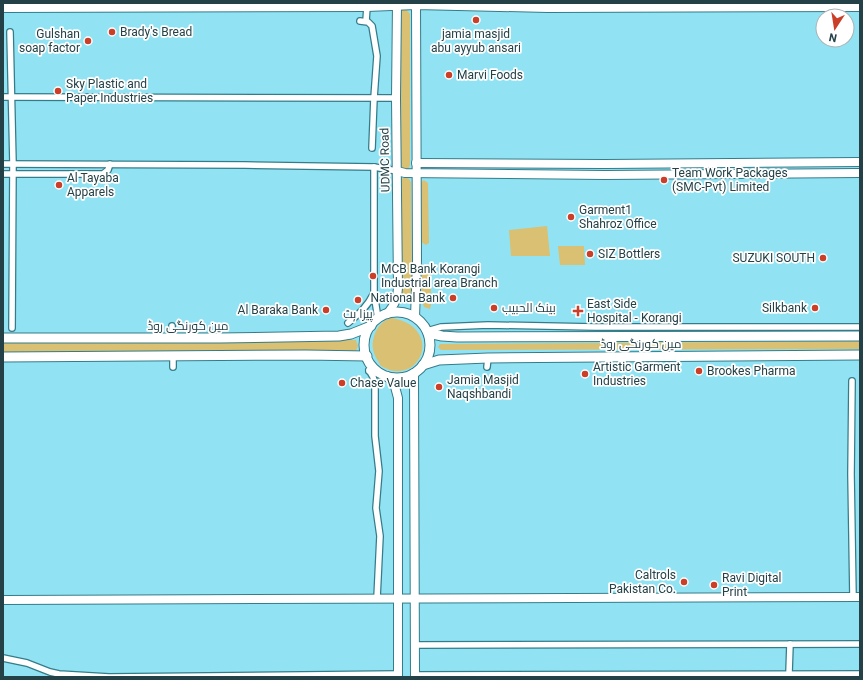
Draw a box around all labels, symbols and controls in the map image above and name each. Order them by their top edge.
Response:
north arrow [815,8,855,48]
marker: jamia masjid abu ayyub ansari [471,15,481,25]
place label: Brady's Bread [120,25,192,39]
place label: Gulshan soap factor [19,27,80,55]
marker: Brady's Bread [107,27,117,37]
place label: jamia masjid abu ayyub ansari [431,27,521,55]
text: N [828,30,838,44]
marker: Gulshan soap factor [83,36,93,46]
place label: Marvi Foods [457,68,523,82]
marker: Marvi Foods [444,70,454,80]
place label: Sky Plastic and Paper Industries [66,77,153,105]
marker: Sky Plastic and Paper Industries [53,86,63,96]
street label: UDMC Road [377,128,393,192]
place label: Team Work Packages (SMC-Pvt) Limited [672,166,788,194]
place label: Al Tayaba Apparels [67,171,119,199]
marker: Team Work Packages (SMC-Pvt) Limited [659,175,669,185]
marker: Al Tayaba Apparels [54,180,64,190]
place label: Garment1 Shahroz Office [579,203,657,231]
marker: Garment1 Shahroz Office [566,212,576,222]
place label: SIZ Bottlers [598,247,660,261]
marker: SIZ Bottlers [585,249,595,259]
place label: SUZUKI SOUTH [732,251,815,265]
marker: SUZUKI SOUTH [818,253,828,263]
place label: MCB Bank Korangi Industrial area Branch [381,262,498,290]
marker: MCB Bank Korangi Industrial area Branch [368,271,378,281]
place label: National Bank [370,291,446,305]
marker: National Bank [448,293,458,303]
marker: پیزا ہٹ [353,295,363,305]
place label: East Side Hospital - Korangi [587,297,682,325]
place label: بينک الحبيب [502,301,556,315]
place label: Silkbank [762,301,808,315]
place label: Al Baraka Bank [238,303,319,317]
marker: بينک الحبيب [489,303,499,313]
marker: Silkbank [810,303,820,313]
marker: Al Baraka Bank [321,305,331,315]
marker: East Side Hospital - Korangi [572,305,584,317]
place label: پیزا ہٹ [343,307,374,323]
street label: مین کورنگی روڈ [148,319,228,333]
street label: مین کورنگی روڈ [601,337,681,351]
place label: Artistic Garment Industries [593,360,681,388]
place label: Brookes Pharma [707,364,795,378]
marker: Brookes Pharma [694,366,704,376]
marker: Artistic Garment Industries [580,369,590,379]
place label: Jamia Masjid Naqshbandi [447,373,519,401]
place label: Chase Value [350,376,416,390]
marker: Chase Value [337,378,347,388]
marker: Jamia Masjid Naqshbandi [434,382,444,392]
place label: Caltrols Pakistan Co. [609,568,676,596]
place label: Ravi Digital Print [722,571,781,599]
marker: Caltrols Pakistan Co. [679,577,689,587]
marker: Ravi Digital Print [709,580,719,590]

